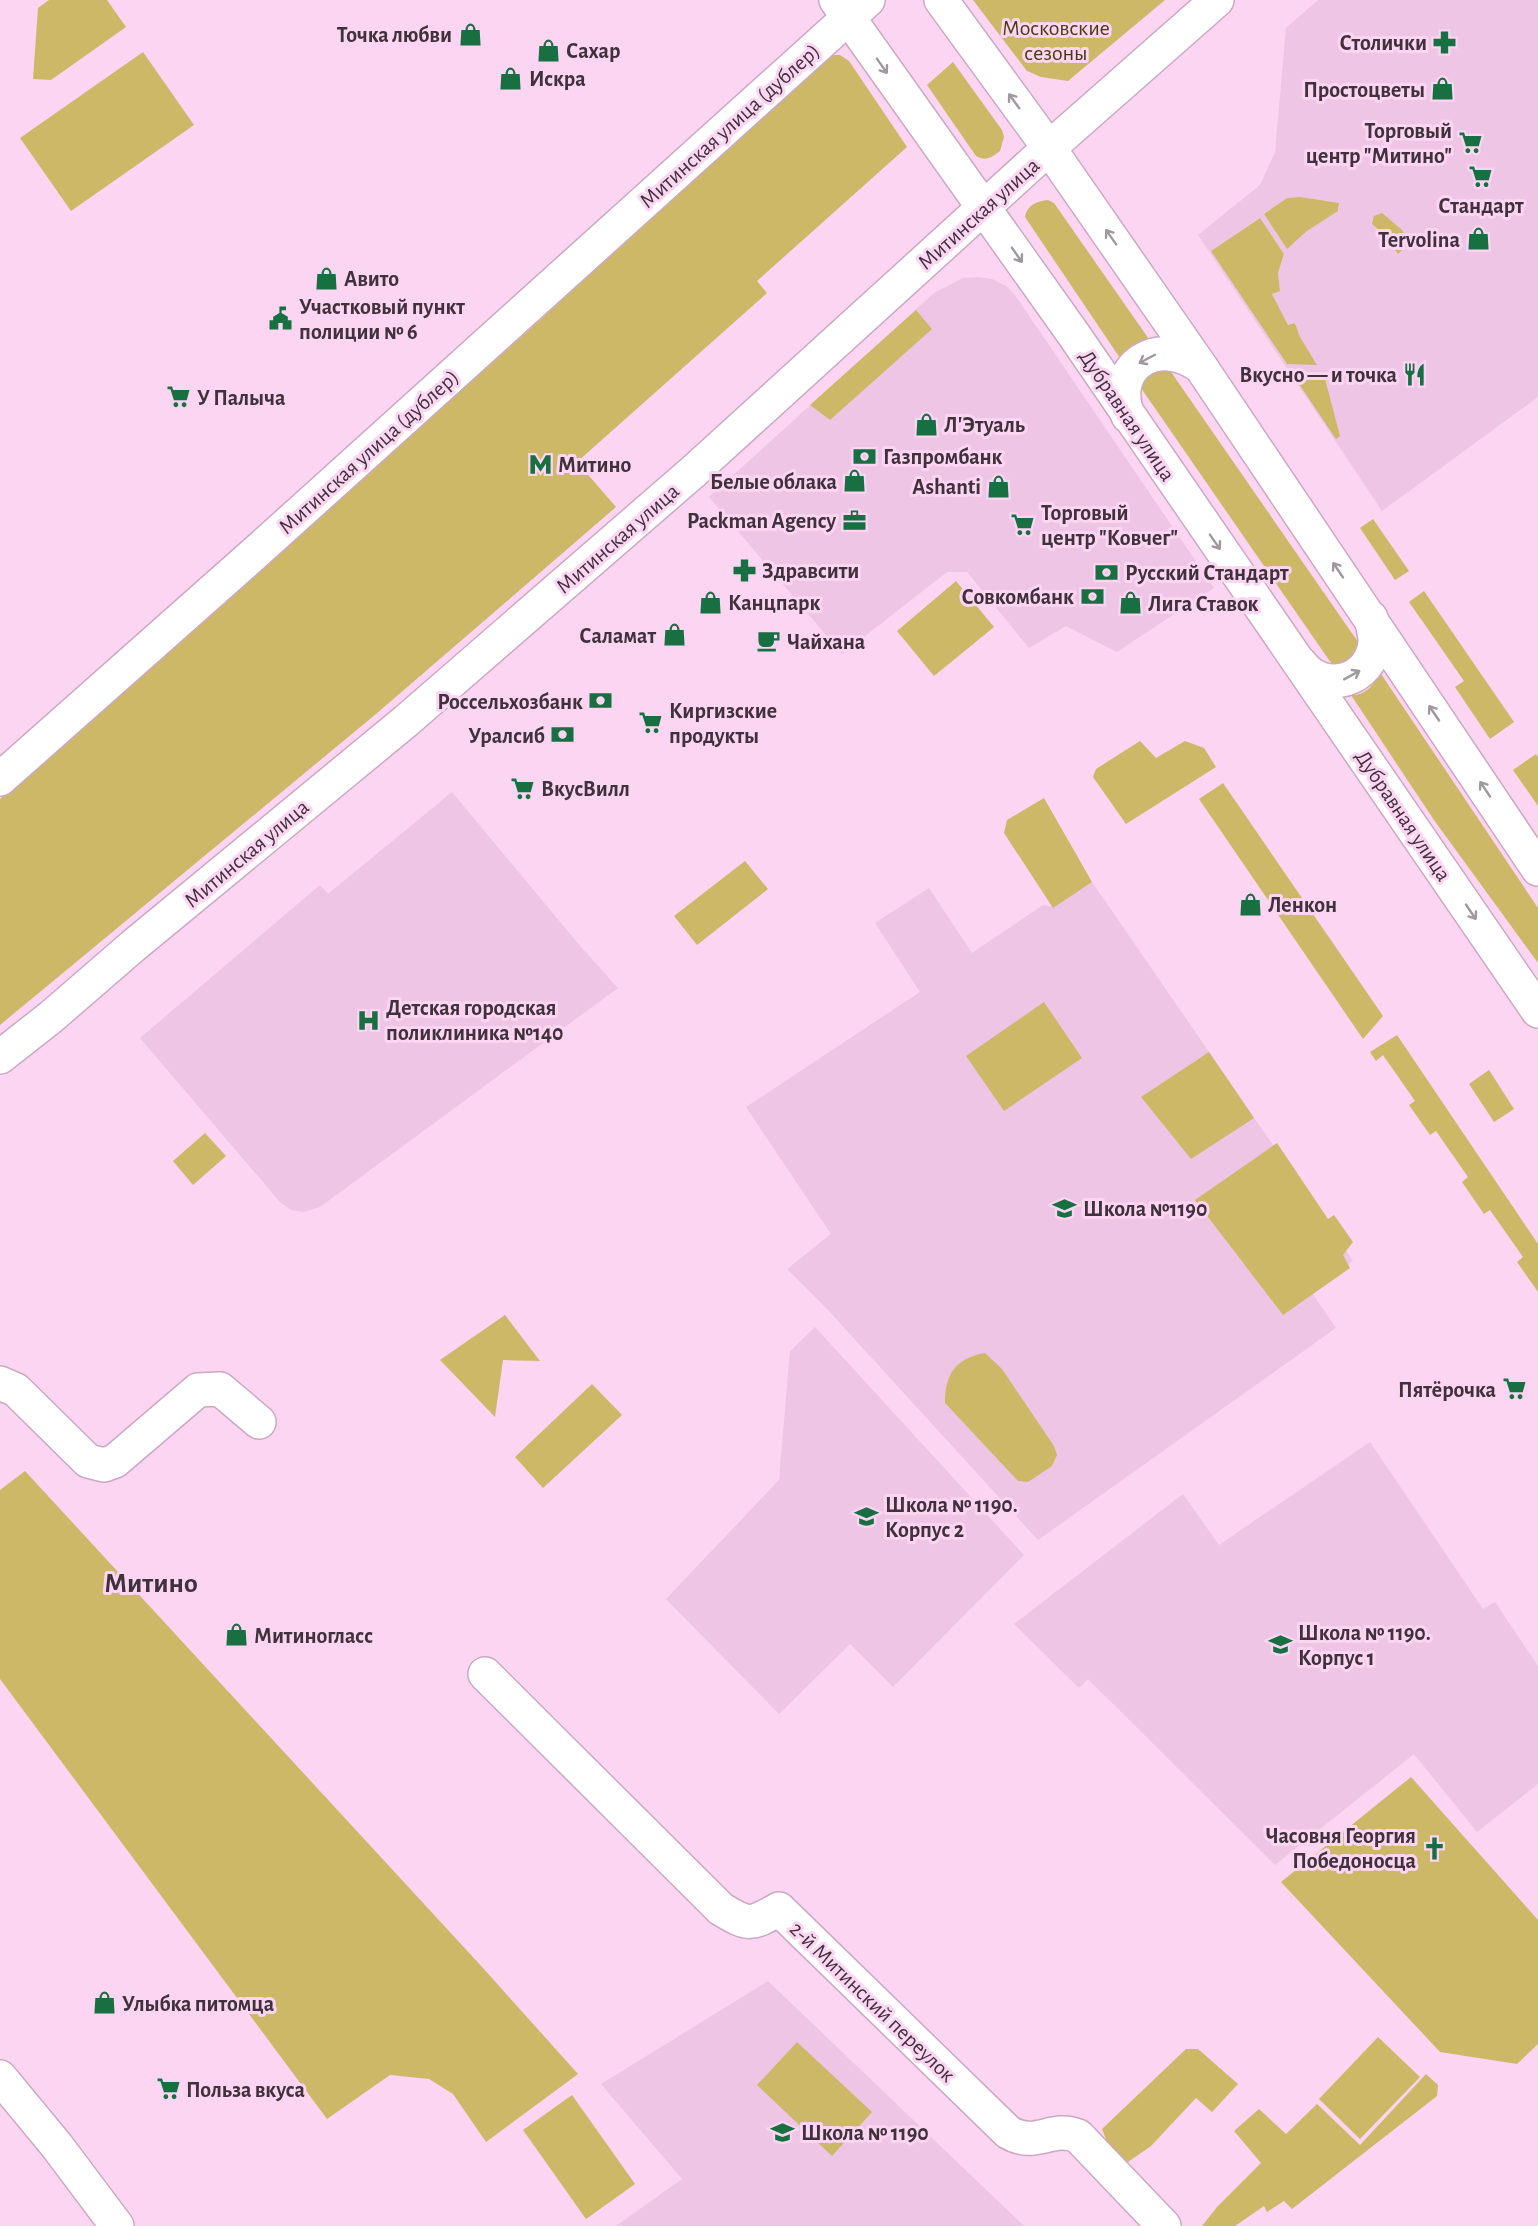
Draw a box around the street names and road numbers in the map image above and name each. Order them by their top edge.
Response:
street label: Митинская улица (дублер) [635,39,824,212]
street label: Митинская улица [914,154,1044,274]
street label: Дубравная улица [1075,346,1179,485]
street label: Митинская улица (дублер) [274,365,463,538]
street label: Митинская улица [552,480,683,598]
street label: Дубравная улица [1351,746,1455,885]
street label: Митинская улица [180,796,313,912]
street label: 2-й Митинский переулок [785,1917,959,2086]

